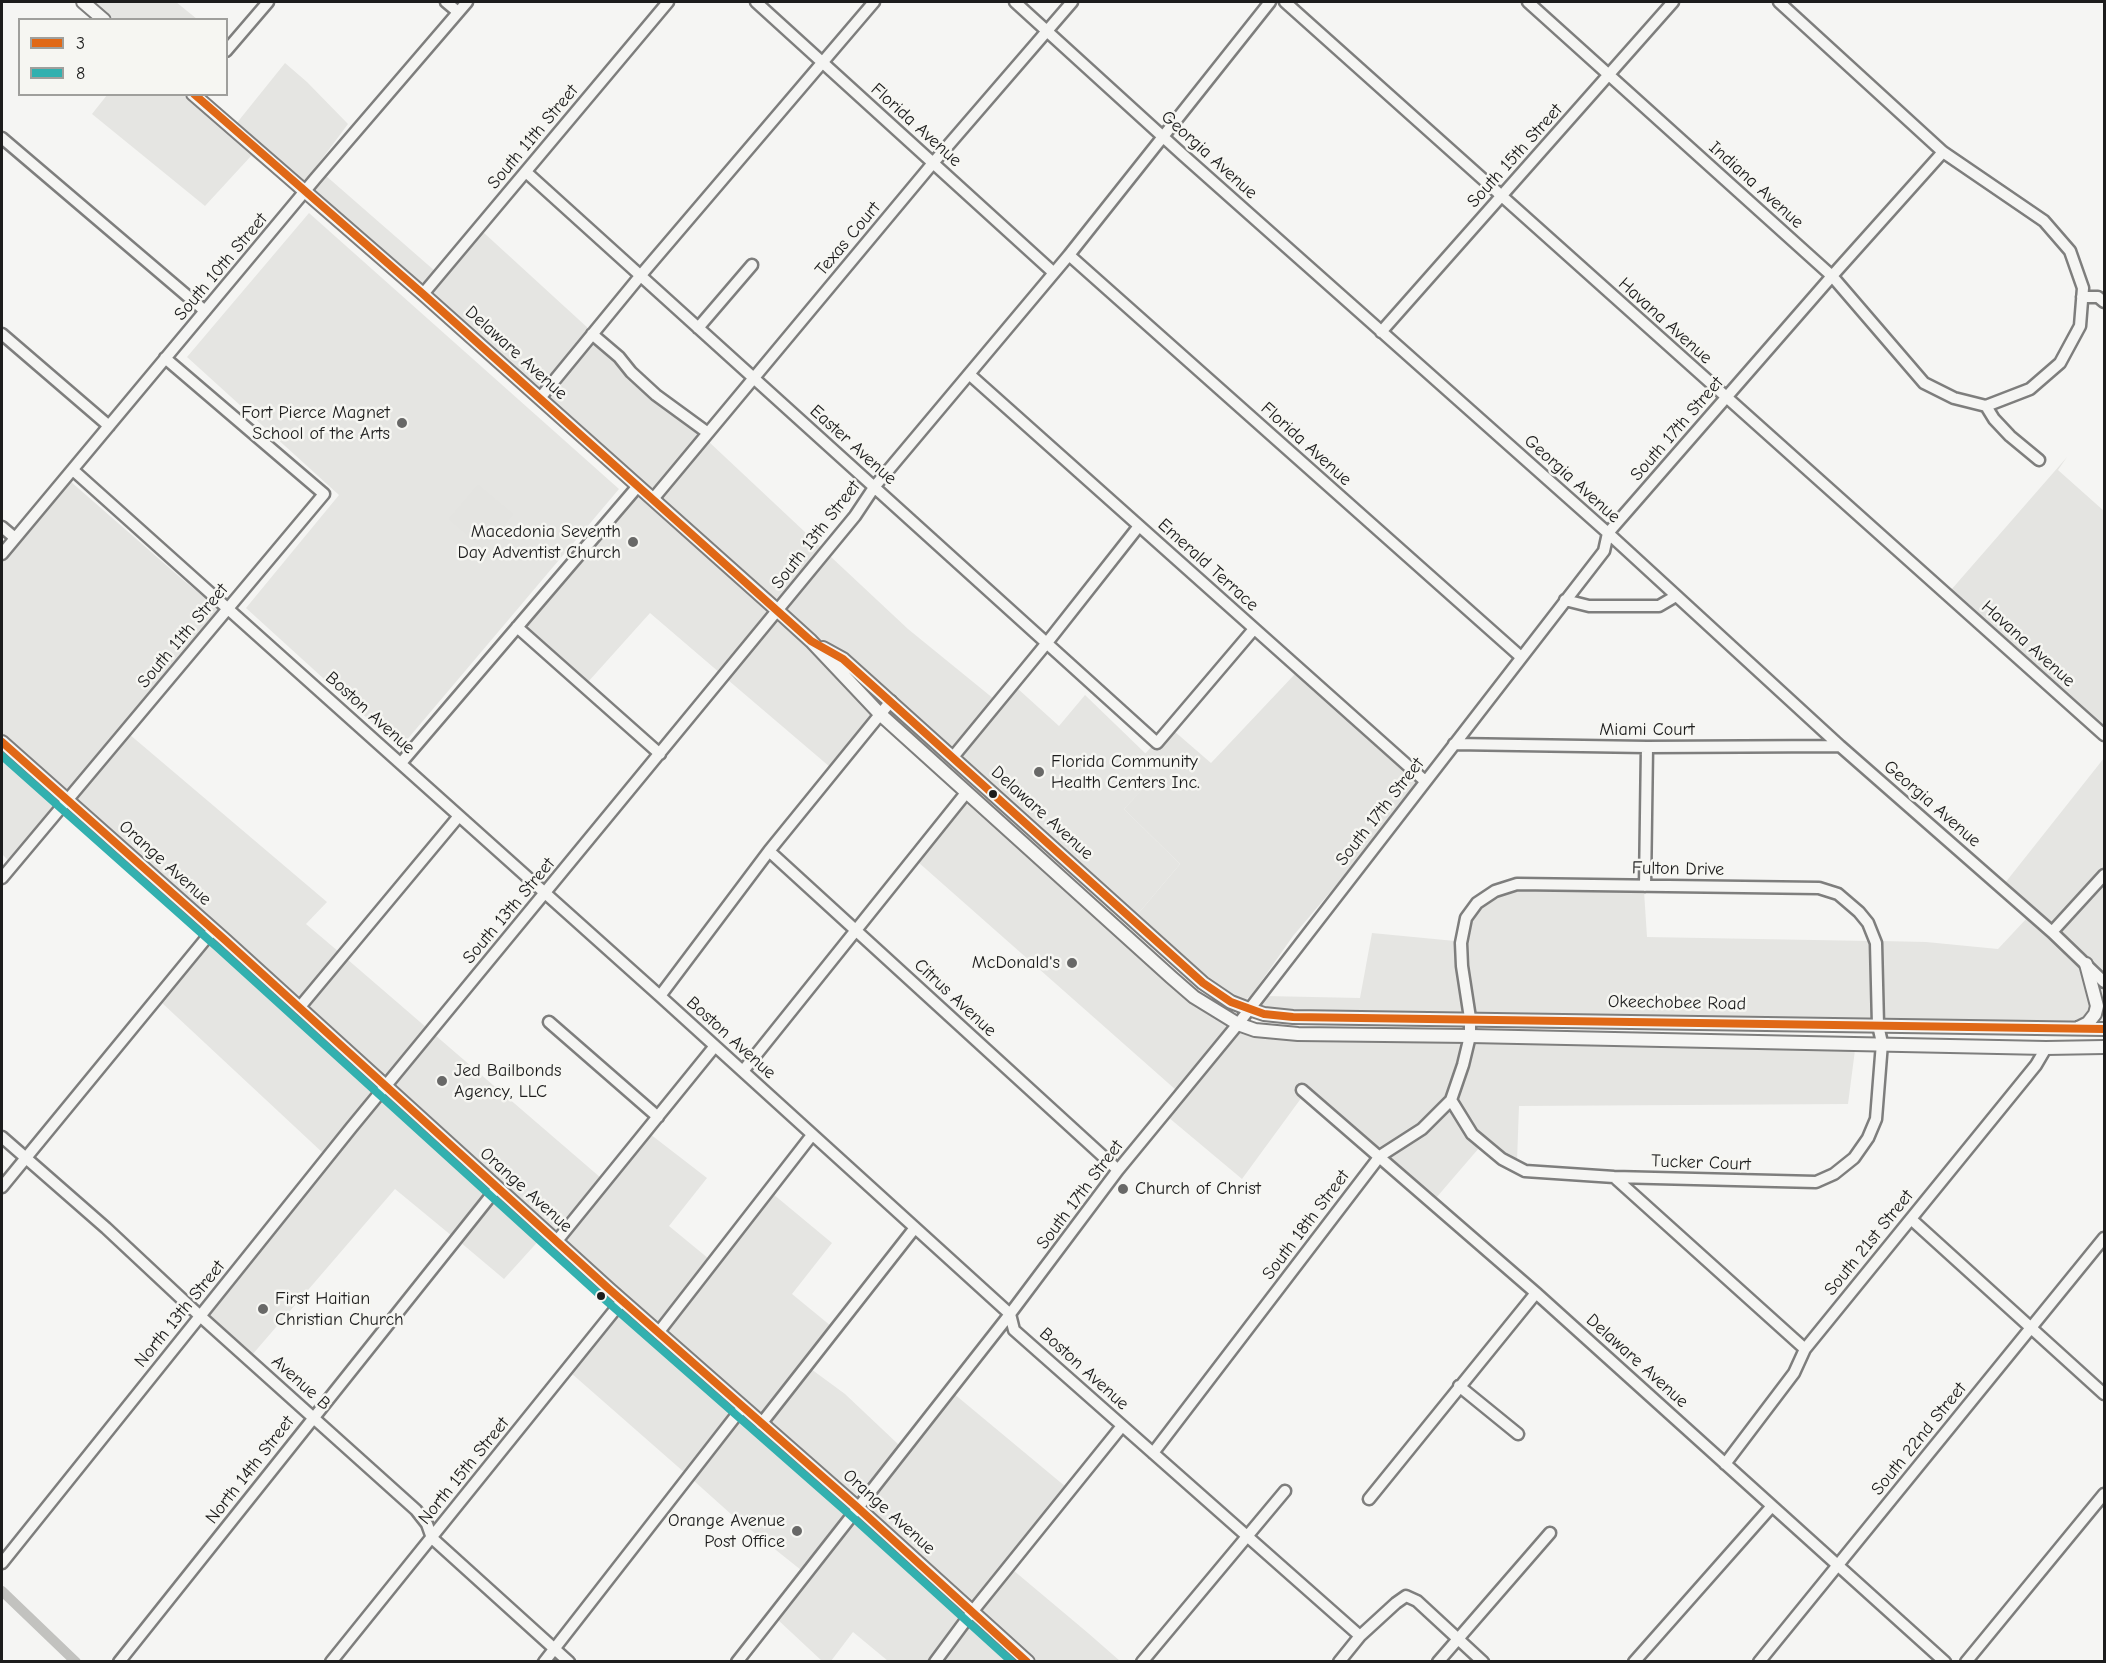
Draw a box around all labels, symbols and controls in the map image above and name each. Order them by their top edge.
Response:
legend [18,18,228,96]
text: 3 [76,33,85,54]
text: 8 [76,63,85,84]
street label: Florida Avenue [866,79,966,171]
street label: South 11th Street [483,80,583,194]
street label: South 15th Street [1463,100,1567,212]
street label: Georgia Avenue [1157,106,1261,204]
street label: Indiana Avenue [1704,137,1808,233]
street label: Texas Court [811,198,885,280]
street label: South 10th Street [170,209,272,325]
street label: Havana Avenue [1614,273,1716,369]
street label: Delaware Avenue [460,301,572,405]
street label: South 17th Street [1626,372,1728,486]
street label: Florida Avenue [1256,398,1356,490]
street label: Easter Avenue [805,400,901,490]
place label: Fort Pierce Magnet School of the Arts [241,402,390,444]
marker: Fort Pierce Magnet School of the Arts [395,416,409,430]
street label: Georgia Avenue [1520,430,1624,528]
street label: South 13th Street [767,477,865,593]
street label: Emerald Terrace [1153,514,1263,616]
place label: Macedonia Seventh Day Adventist Church [457,521,621,564]
marker: Macedonia Seventh Day Adventist Church [626,535,640,549]
street label: South 11th Street [133,579,233,693]
street label: Havana Avenue [1977,596,2079,692]
street label: Boston Avenue [321,667,419,759]
street label: Miami Court [1599,719,1695,741]
place label: Florida Community Health Centers Inc. [1051,751,1200,794]
street label: South 17th Street [1331,754,1429,870]
street label: Georgia Avenue [1879,756,1985,852]
street label: Delaware Avenue [986,761,1098,865]
marker: Florida Community Health Centers Inc. [1032,765,1046,779]
unlabelled marker [987,788,999,800]
street label: Orange Avenue [114,816,216,910]
street label: South 13th Street [458,854,560,968]
street label: Fulton Drive [1632,857,1724,881]
place label: McDonald's [972,952,1060,974]
street label: Citrus Avenue [909,954,1001,1042]
marker: McDonald's [1065,956,1079,970]
street label: Okeechobee Road [1608,991,1746,1015]
street label: Boston Avenue [682,992,780,1084]
place label: Jed Bailbonds Agency, LLC [454,1060,561,1102]
marker: Jed Bailbonds Agency, LLC [435,1074,449,1088]
street label: South 17th Street [1032,1136,1128,1254]
street label: Orange Avenue [475,1143,577,1237]
street label: Tucker Court [1651,1150,1751,1176]
street label: South 18th Street [1258,1166,1354,1284]
place label: Church of Christ [1135,1178,1261,1200]
marker: Church of Christ [1116,1182,1130,1196]
street label: South 21st Street [1820,1186,1918,1300]
street label: North 13th Street [130,1256,230,1372]
place label: First Haitian Christian Church [275,1288,404,1330]
unlabelled marker [595,1290,607,1302]
marker: First Haitian Christian Church [256,1302,270,1316]
street label: Delaware Avenue [1581,1309,1693,1413]
street label: Boston Avenue [1035,1323,1133,1415]
street label: Avenue B [267,1351,335,1415]
street label: South 22nd Street [1867,1378,1971,1500]
street label: North 14th Street [201,1412,299,1528]
street label: North 15th Street [414,1413,514,1529]
street label: Orange Avenue [838,1465,940,1559]
place label: Orange Avenue Post Office [668,1510,785,1552]
marker: Orange Avenue Post Office [790,1524,804,1538]

